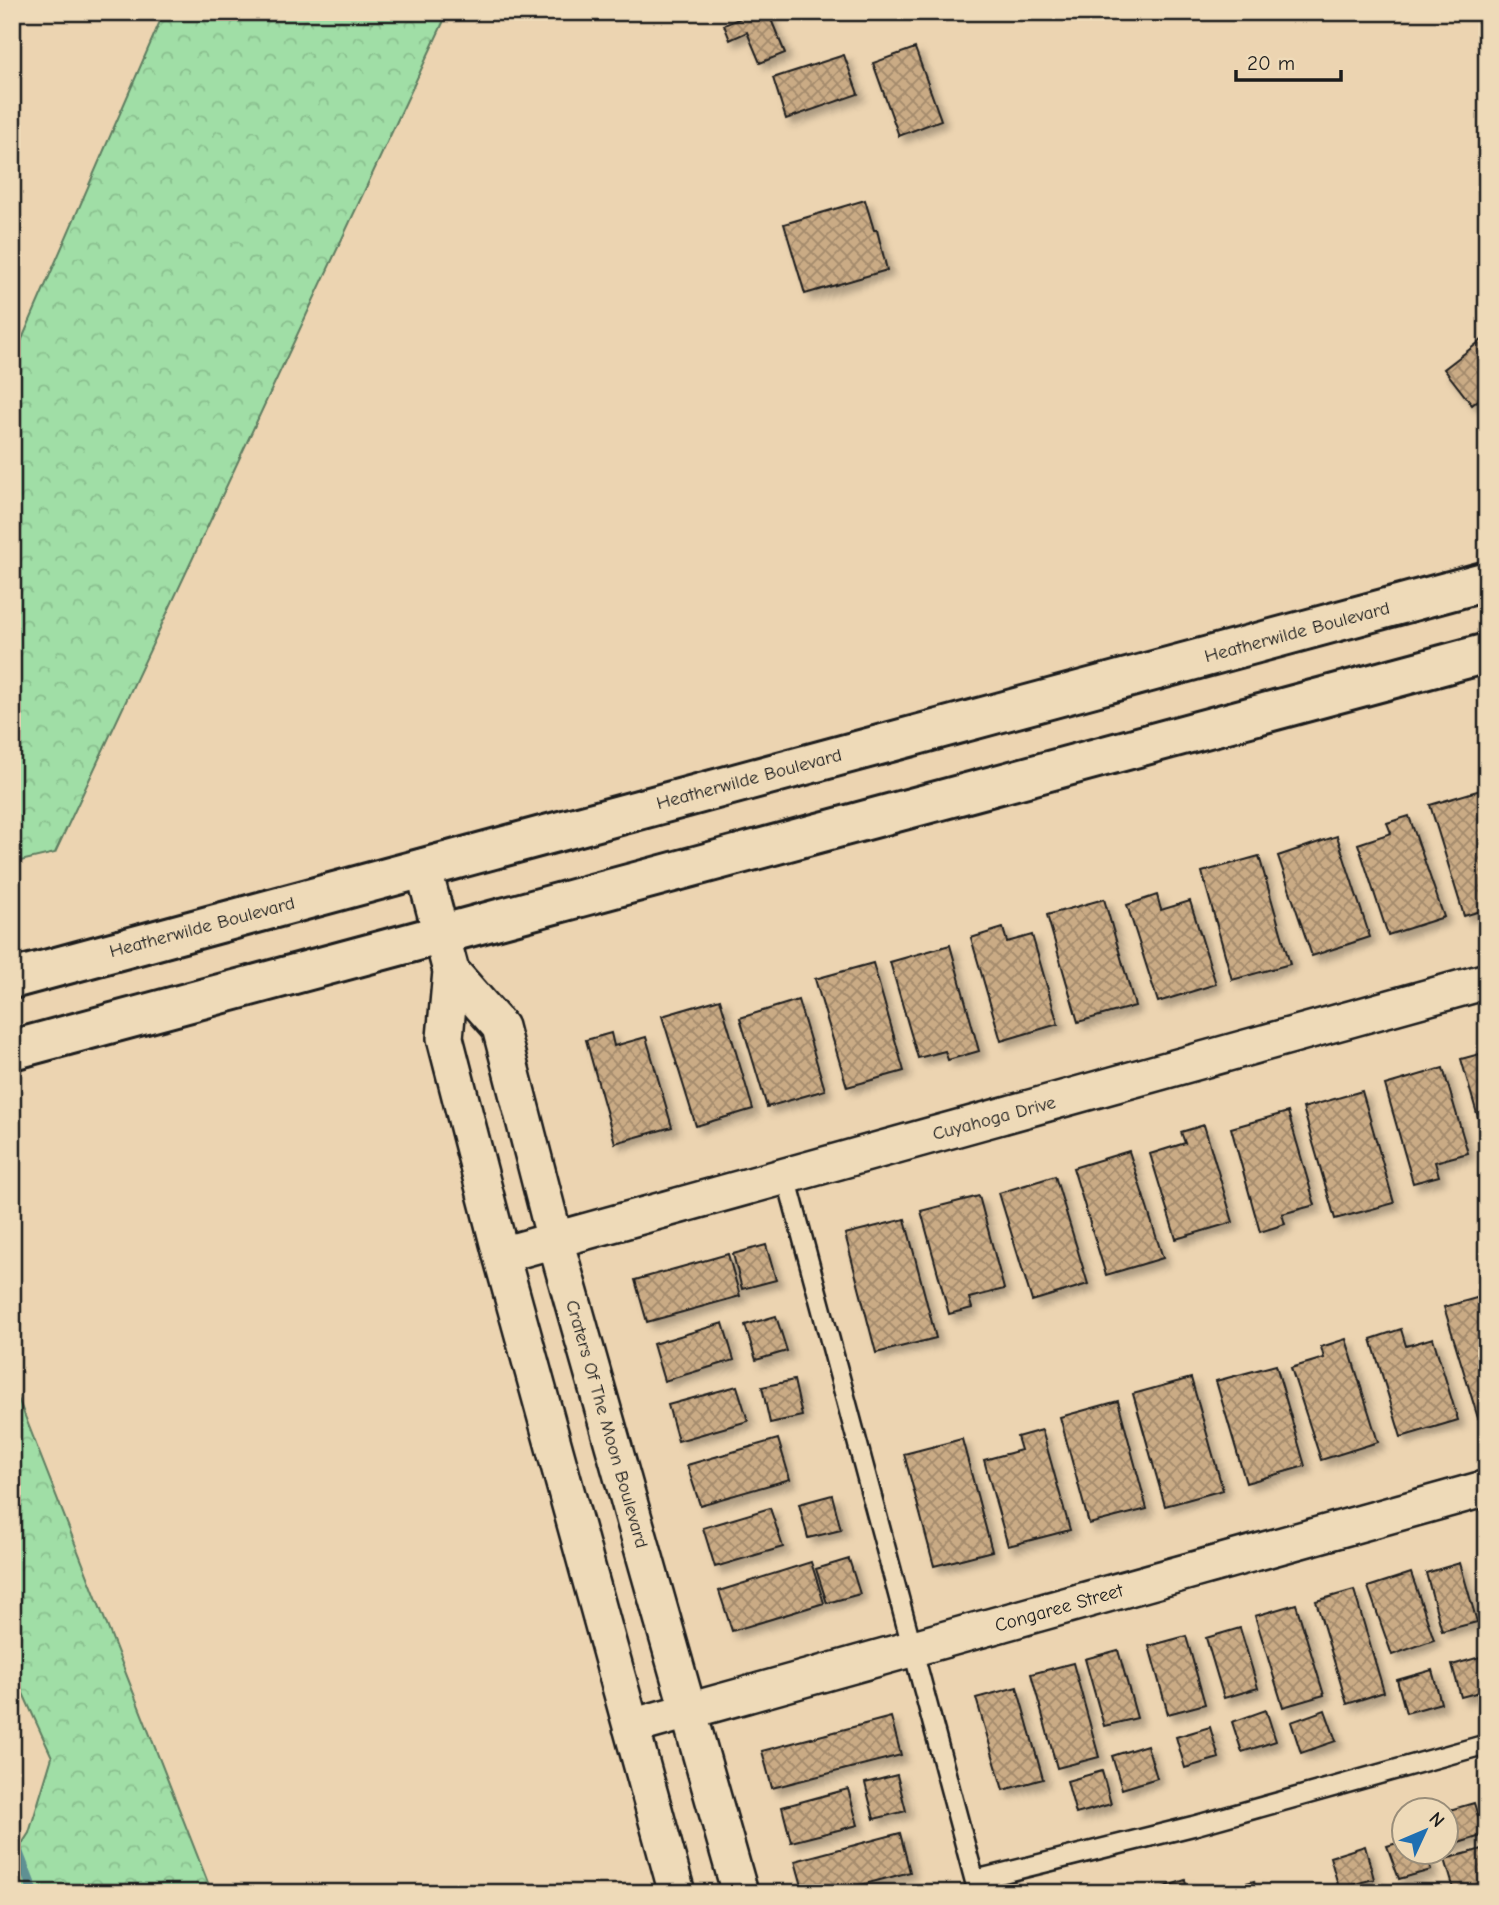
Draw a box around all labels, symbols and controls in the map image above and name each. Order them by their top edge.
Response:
scale bar [1236,38,1342,82]
text: 20 m [1247,51,1295,75]
street label: Heatherwilde Boulevard [1202,597,1392,667]
street label: Heatherwilde Boulevard [654,744,844,814]
street label: Heatherwilde Boulevard [107,892,297,962]
street label: Cuyahoga Drive [930,1091,1058,1145]
street label: Craters Of The Moon Boulevard [561,1297,653,1551]
street label: Congaree Street [992,1579,1126,1637]
north arrow [1390,1797,1460,1867]
text: N [1424,1808,1449,1832]

